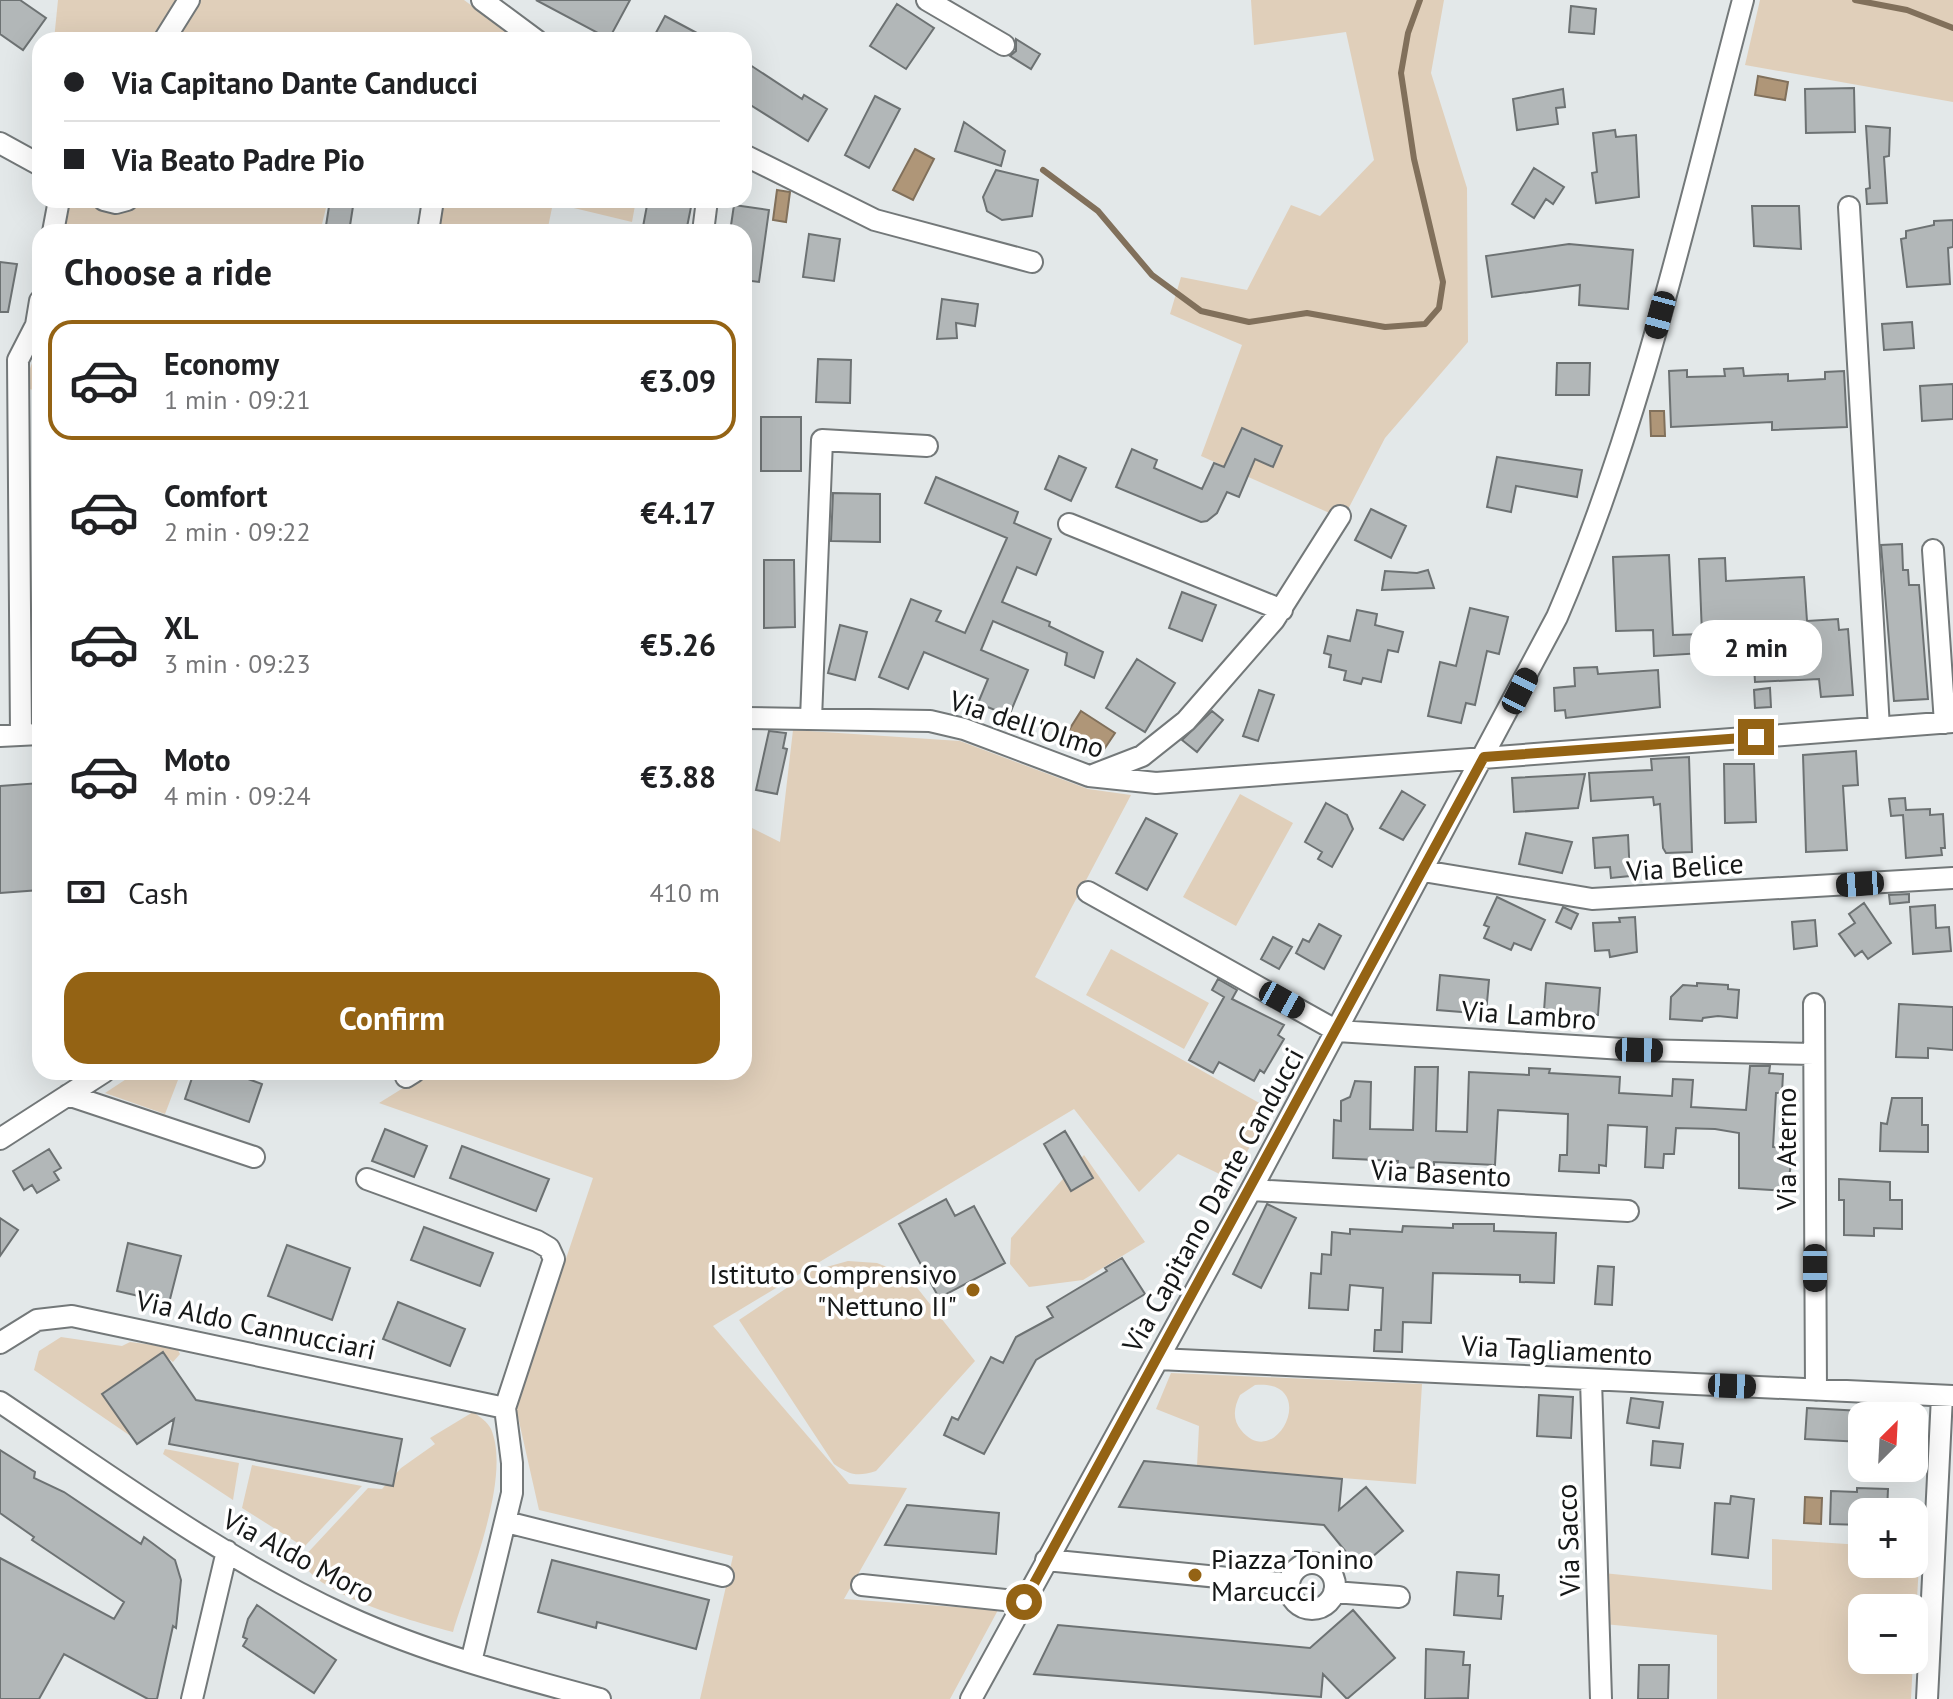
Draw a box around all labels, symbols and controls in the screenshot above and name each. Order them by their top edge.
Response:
text: Via Capitano Dante Canducci [112,63,478,102]
text: Via Beato Padre Pio [112,140,365,179]
text: Choose a ride [64,248,272,295]
car [1642,289,1678,341]
icon: car [68,344,140,416]
text: Economy [164,344,279,383]
text: €3.09 [641,361,716,400]
text: 1 min · 09:21 [164,383,311,416]
icon: car [68,476,140,548]
text: Comfort [164,476,267,515]
text: €4.17 [641,493,716,532]
text: 2 min · 09:22 [164,515,311,548]
icon: car [68,608,140,680]
text: XL [164,608,198,647]
callout: 2 min [1690,621,1822,677]
text: €5.26 [641,625,716,664]
text: 2 min [1724,631,1788,664]
text: 3 min · 09:23 [164,647,311,680]
car [1498,664,1542,718]
street label: Via dell'Olmo [944,681,1109,766]
route end [1738,719,1774,755]
icon: car [68,740,140,812]
text: Moto [164,740,231,779]
text: €3.88 [641,757,716,796]
text: 4 min · 09:24 [164,779,311,812]
street label: Via Belice [1624,844,1745,889]
icon: cash [64,870,108,914]
car [1835,870,1885,898]
text: Cash [128,873,189,912]
text: 410 m [649,876,720,909]
button: Confirm [64,972,720,1064]
car [1255,978,1309,1022]
street label: Via Lambro [1459,991,1598,1038]
car [1615,1038,1663,1062]
street label: Via Capitano Dante Canducci [1113,1041,1312,1360]
street label: Via Aterno [1767,1087,1804,1212]
street label: Via Basento [1369,1150,1512,1195]
car [1803,1244,1827,1292]
place label: Istituto Comprensivo "Nettuno II" [709,1255,957,1324]
street label: Via Aldo Cannucciari [132,1281,379,1368]
marker: Istituto Comprensivo "Nettuno II" [964,1281,982,1299]
street label: Via Tagliamento [1459,1326,1654,1373]
car [1708,1373,1756,1399]
north arrow [1848,1402,1928,1482]
map controls [1848,1402,1928,1674]
street label: Via Sacco [1547,1483,1588,1598]
button: + [1848,1498,1928,1578]
street label: Via Aldo Moro [216,1499,382,1611]
place label: Piazza Tonino Marcucci [1211,1540,1374,1609]
marker: Piazza Tonino Marcucci [1186,1566,1204,1584]
route start [1006,1584,1042,1620]
button: − [1848,1594,1928,1674]

